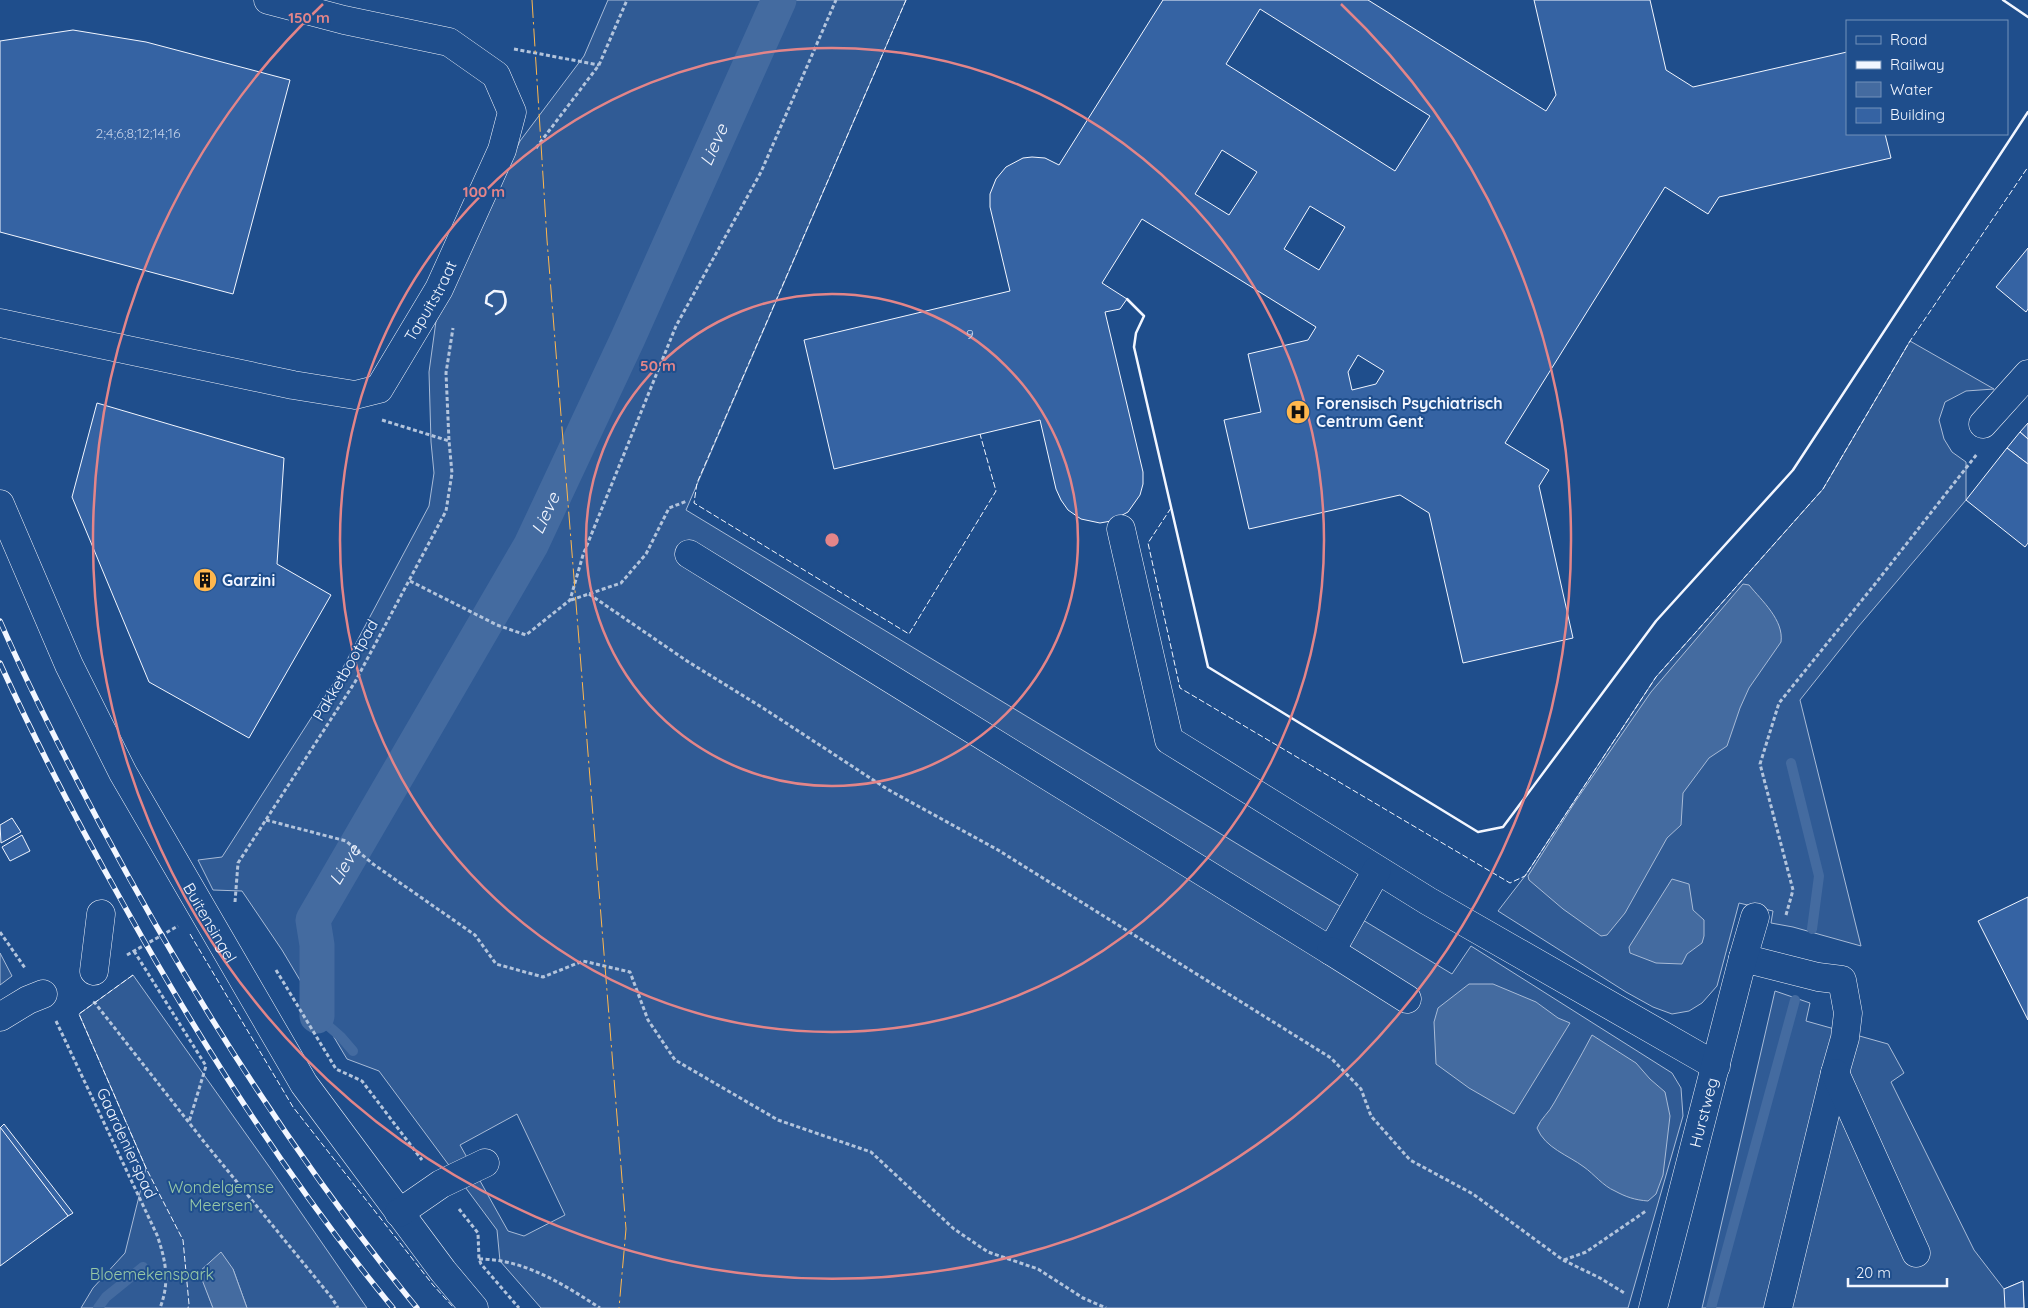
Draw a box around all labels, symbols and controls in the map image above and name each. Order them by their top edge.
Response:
text: 150 m [288,8,330,27]
legend [1846,20,2008,135]
text: Road [1890,30,1927,49]
text: Railway [1890,55,1945,74]
text: Water [1890,80,1933,99]
text: Building [1890,105,1945,124]
water label: Lieve [694,120,733,169]
house number: 2;4;6;8;12;14;16 [96,124,181,142]
text: 100 m [463,182,505,201]
street label: Tapuitstraat [400,257,461,345]
house number: 9 [966,325,974,343]
text: 50 m [640,356,676,375]
place label: Forensisch Psychiatrisch Centrum Gent [1316,393,1503,431]
hospital icon: Forensisch Psychiatrisch Centrum Gent [1285,399,1311,425]
water label: Lieve [526,488,565,538]
centre of rings [823,531,841,549]
building icon: Garzini [192,567,218,593]
place label: Garzini [222,570,275,590]
street label: Pakketbootpad [308,616,382,724]
water label: Lieve [324,840,366,889]
street label: Buitensingel [179,879,241,966]
street label: Hurstweg [1685,1075,1722,1149]
street label: Gaardenierspad [93,1084,161,1202]
park label: Wondelgemse Meersen [168,1177,274,1215]
scale bar [1848,1256,1947,1288]
text: 20 m [1856,1263,1891,1282]
park label: Bloemekenspark [90,1264,214,1284]

